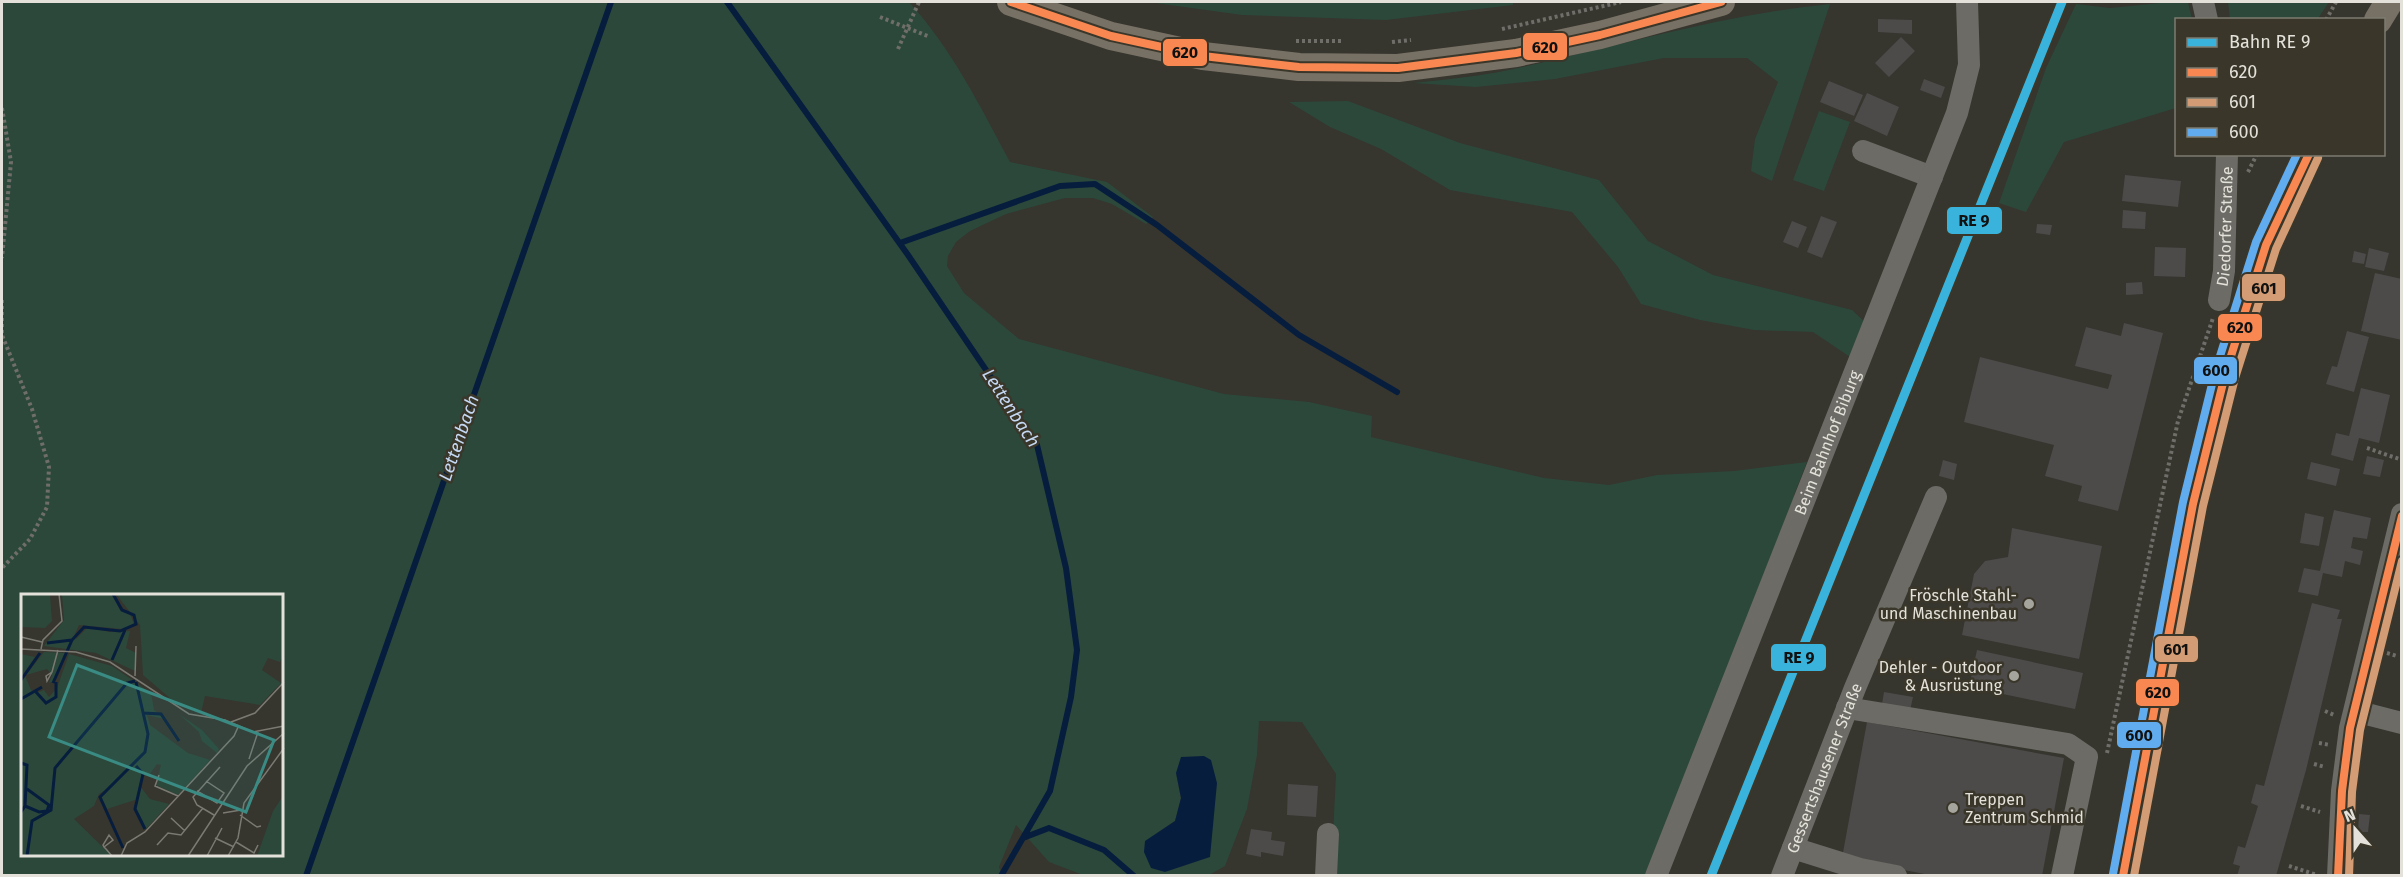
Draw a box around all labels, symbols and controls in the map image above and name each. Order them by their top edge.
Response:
legend [2175,18,2385,156]
text: Bahn RE 9 [2229,31,2310,53]
line badge: 620 [1522,32,1568,61]
line badge: 620 [1162,38,1208,67]
text: 620 [1532,38,1558,57]
text: 620 [1172,43,1198,62]
text: 620 [2229,61,2257,83]
text: 601 [2229,91,2256,113]
text: 600 [2229,121,2259,143]
street label: Diedorfer Straße [2212,166,2236,288]
line badge: RE 9 [1946,206,2003,235]
text: RE 9 [1958,211,1990,230]
line badge: 601 [2241,273,2286,302]
text: 601 [2251,279,2277,298]
line badge: 620 [2217,313,2263,342]
text: 620 [2227,318,2253,337]
line badge: 600 [2193,356,2238,385]
text: 600 [2202,361,2230,380]
water label: Lettenbach [977,364,1045,452]
street label: Beim Bahnhof Biburg [1790,367,1864,518]
water label: Lettenbach [434,392,484,484]
place label: Fröschle Stahl- und Maschinenbau [1880,586,2017,623]
inset map [21,594,284,856]
marker: Fröschle Stahl- und Maschinenbau [2022,597,2036,611]
line badge: 601 [2154,635,2199,663]
text: 601 [2163,640,2189,659]
line badge: RE 9 [1770,643,1827,672]
text: RE 9 [1783,648,1815,667]
place label: Dehler - Outdoor & Ausrüstung [1879,658,2003,695]
marker: Dehler - Outdoor & Ausrüstung [2007,669,2021,683]
line badge: 620 [2135,678,2180,707]
street label: Gessertshausener Straße [1782,680,1866,856]
text: 620 [2145,683,2171,702]
line badge: 600 [2116,721,2162,749]
text: 600 [2125,726,2153,745]
place label: Treppen Zentrum Schmid [1965,790,2084,827]
north arrow [2325,799,2385,859]
marker: Treppen Zentrum Schmid [1946,801,1960,815]
text: N [2341,805,2358,826]

